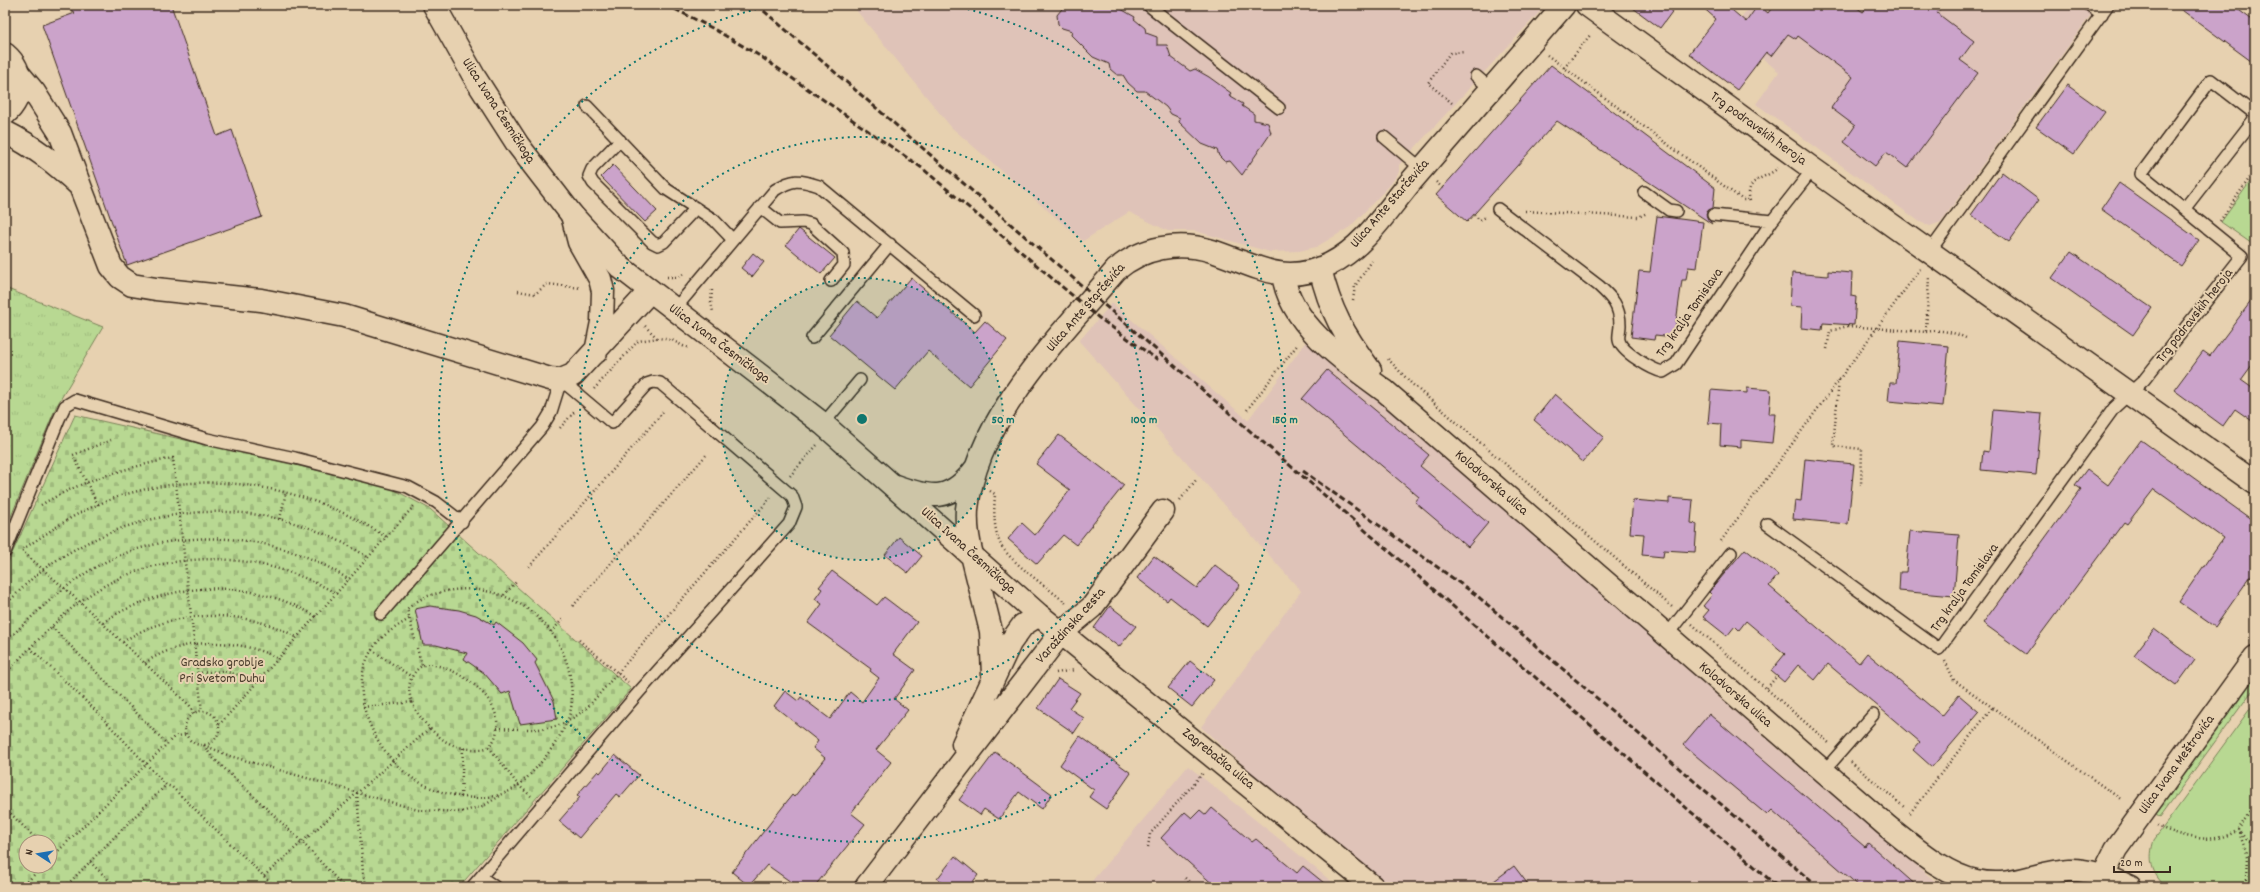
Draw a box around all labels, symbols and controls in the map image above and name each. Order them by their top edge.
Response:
street label: Ulica Ivana Česmičkoga [456,54,540,168]
street label: Trg podravskih heroja [1706,87,1811,171]
street label: Ulica Ante Starčevića [1346,155,1435,253]
street label: Ulica Ante Starčevića [1042,259,1131,357]
street label: Trg kralja Tomislava [1652,264,1729,362]
street label: Trg podravskih heroja [2152,264,2239,367]
street label: Ulica Ivana Česmičkoga [664,299,774,389]
centre of rings [855,412,869,426]
text: 50 m [991,412,1015,429]
text: 100 m [1131,412,1157,429]
text: 150 m [1272,412,1298,429]
street label: Kolodvorska ulica [1450,445,1532,521]
street label: Ulica Ivana Česmičkoga [916,503,1021,600]
street label: Trg kralja Tomislava [1926,539,2004,636]
street label: Varaždinska cesta [1031,583,1111,668]
park label: Gradsko groblje Pri Svetom Duhu [179,653,265,689]
street label: Kolodvorska ulica [1694,657,1776,733]
street label: Ulica Ivana Meštrovića [2134,711,2220,819]
street label: Zagrebačka ulica [1177,723,1259,795]
north arrow [18,834,58,874]
text: N [22,847,39,857]
scale bar [2114,848,2170,874]
text: 20 m [2120,855,2143,872]

